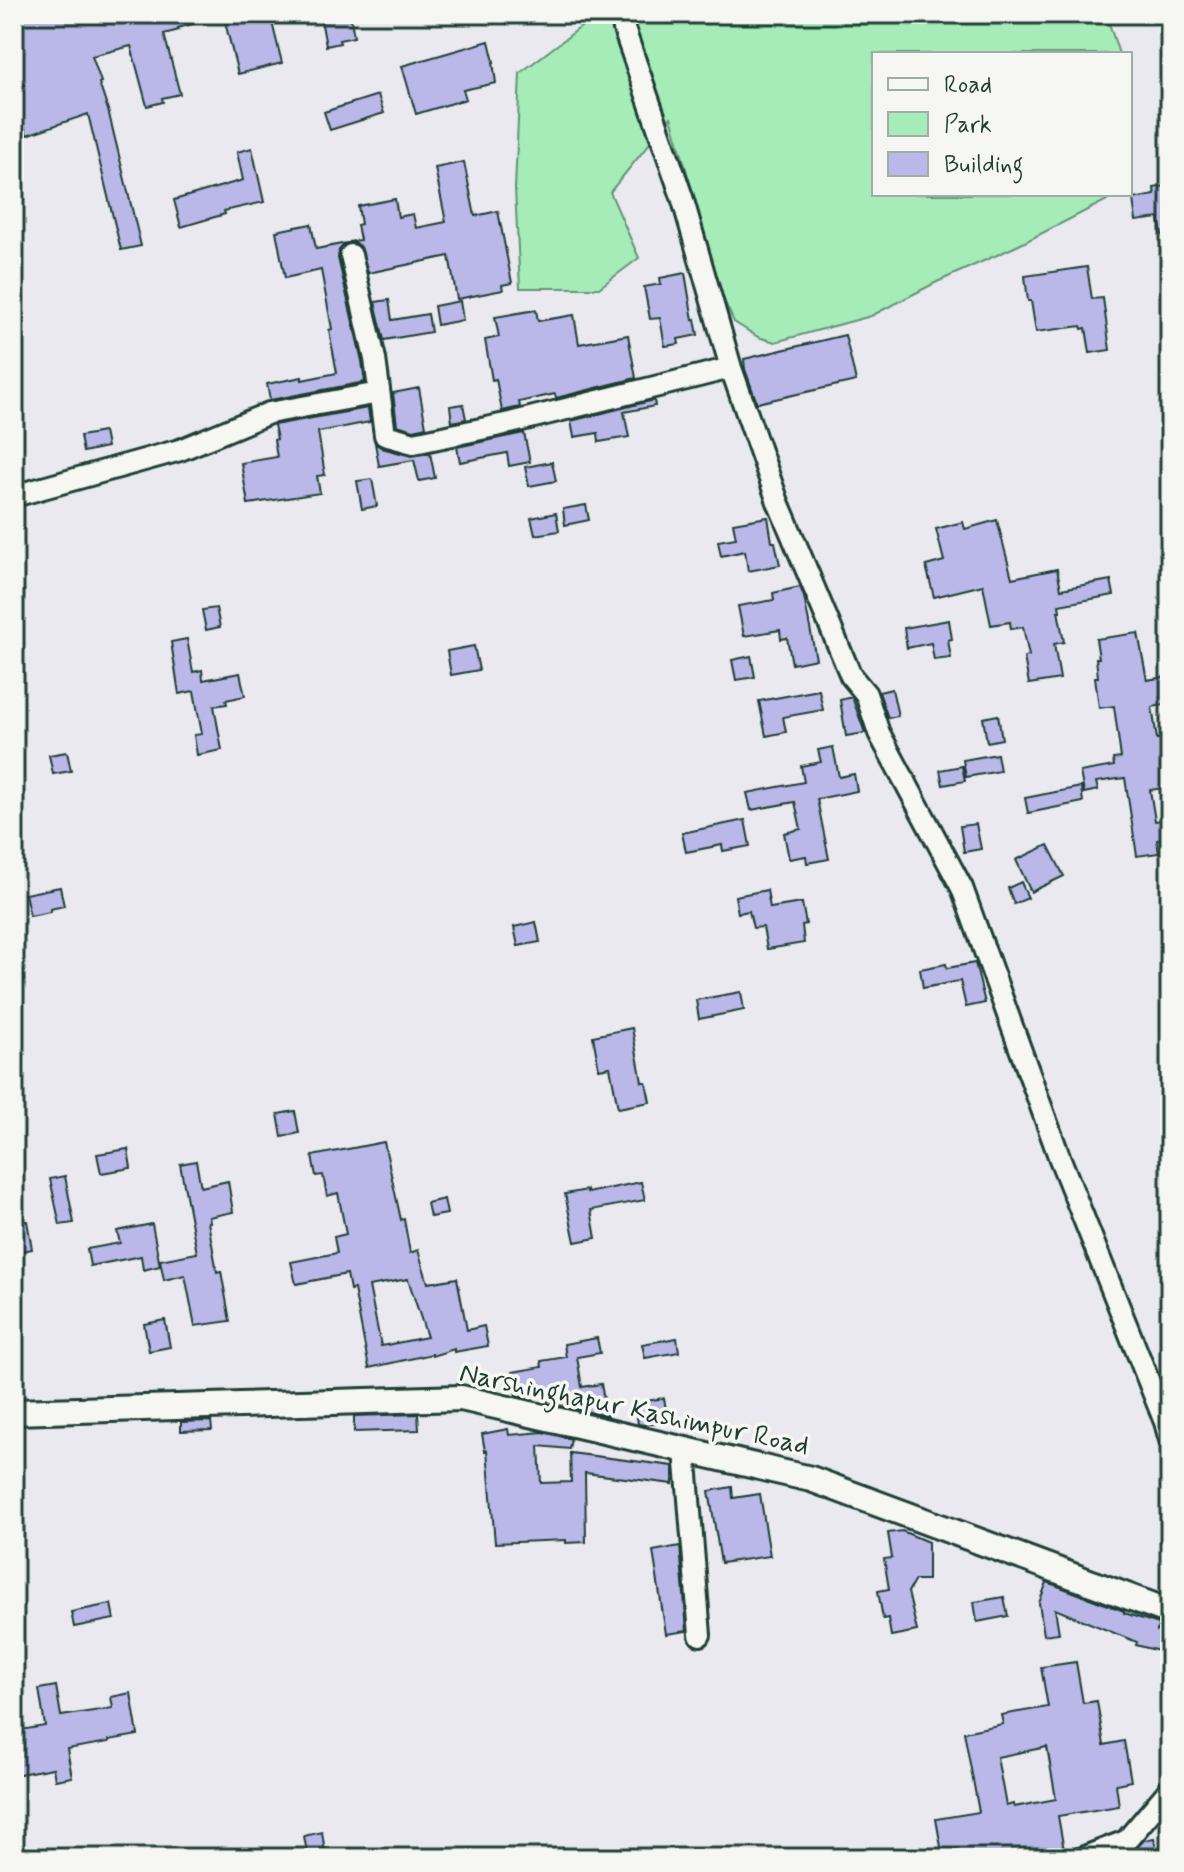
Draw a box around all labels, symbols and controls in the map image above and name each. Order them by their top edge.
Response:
legend [872,52,1132,196]
text: Road [944,70,992,101]
text: Park [944,110,992,141]
text: Building [944,150,1024,184]
street label: Narshinghapur Kashimpur Road [455,1355,812,1468]

